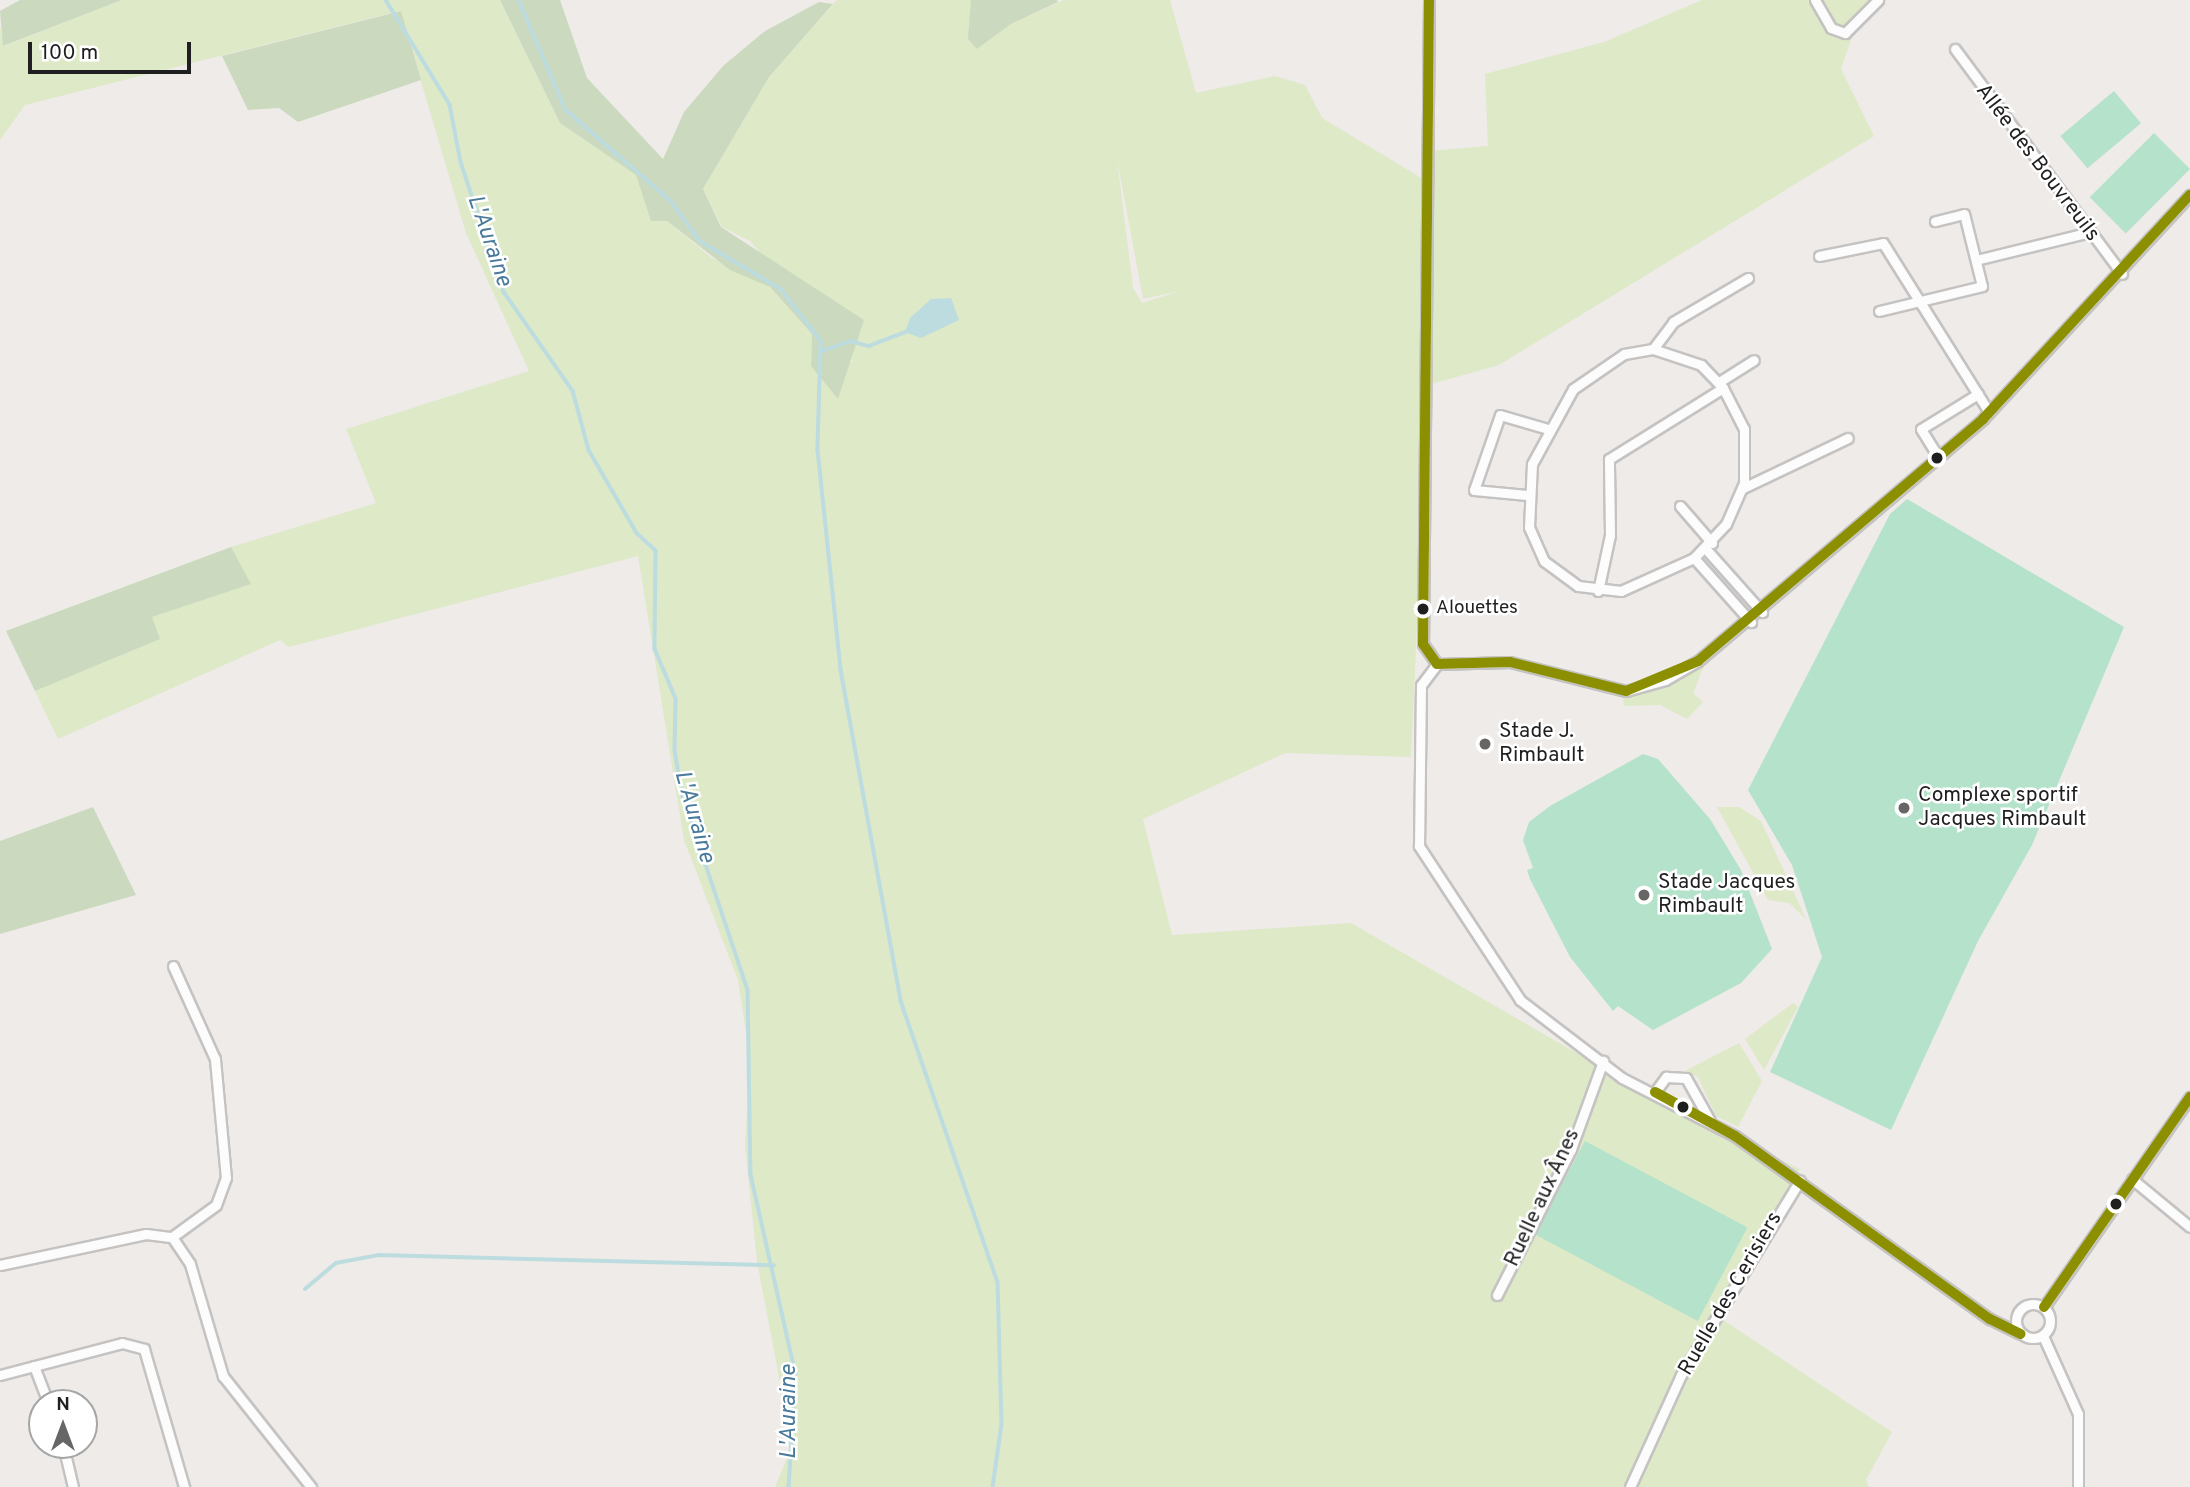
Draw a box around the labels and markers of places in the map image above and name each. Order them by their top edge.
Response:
unlabelled marker [1930,451,1944,465]
place label: Alouettes [1436,598,1518,620]
marker: Alouettes [1416,602,1430,616]
place label: Stade J. Rimbault [1499,719,1584,769]
marker: Stade J. Rimbault [1477,736,1493,752]
place label: Complexe sportif Jacques Rimbault [1918,783,2086,833]
marker: Complexe sportif Jacques Rimbault [1896,800,1912,816]
place label: Stade Jacques Rimbault [1658,870,1795,920]
marker: Stade Jacques Rimbault [1636,887,1652,903]
unlabelled marker [1676,1100,1690,1114]
unlabelled marker [2109,1197,2123,1211]

